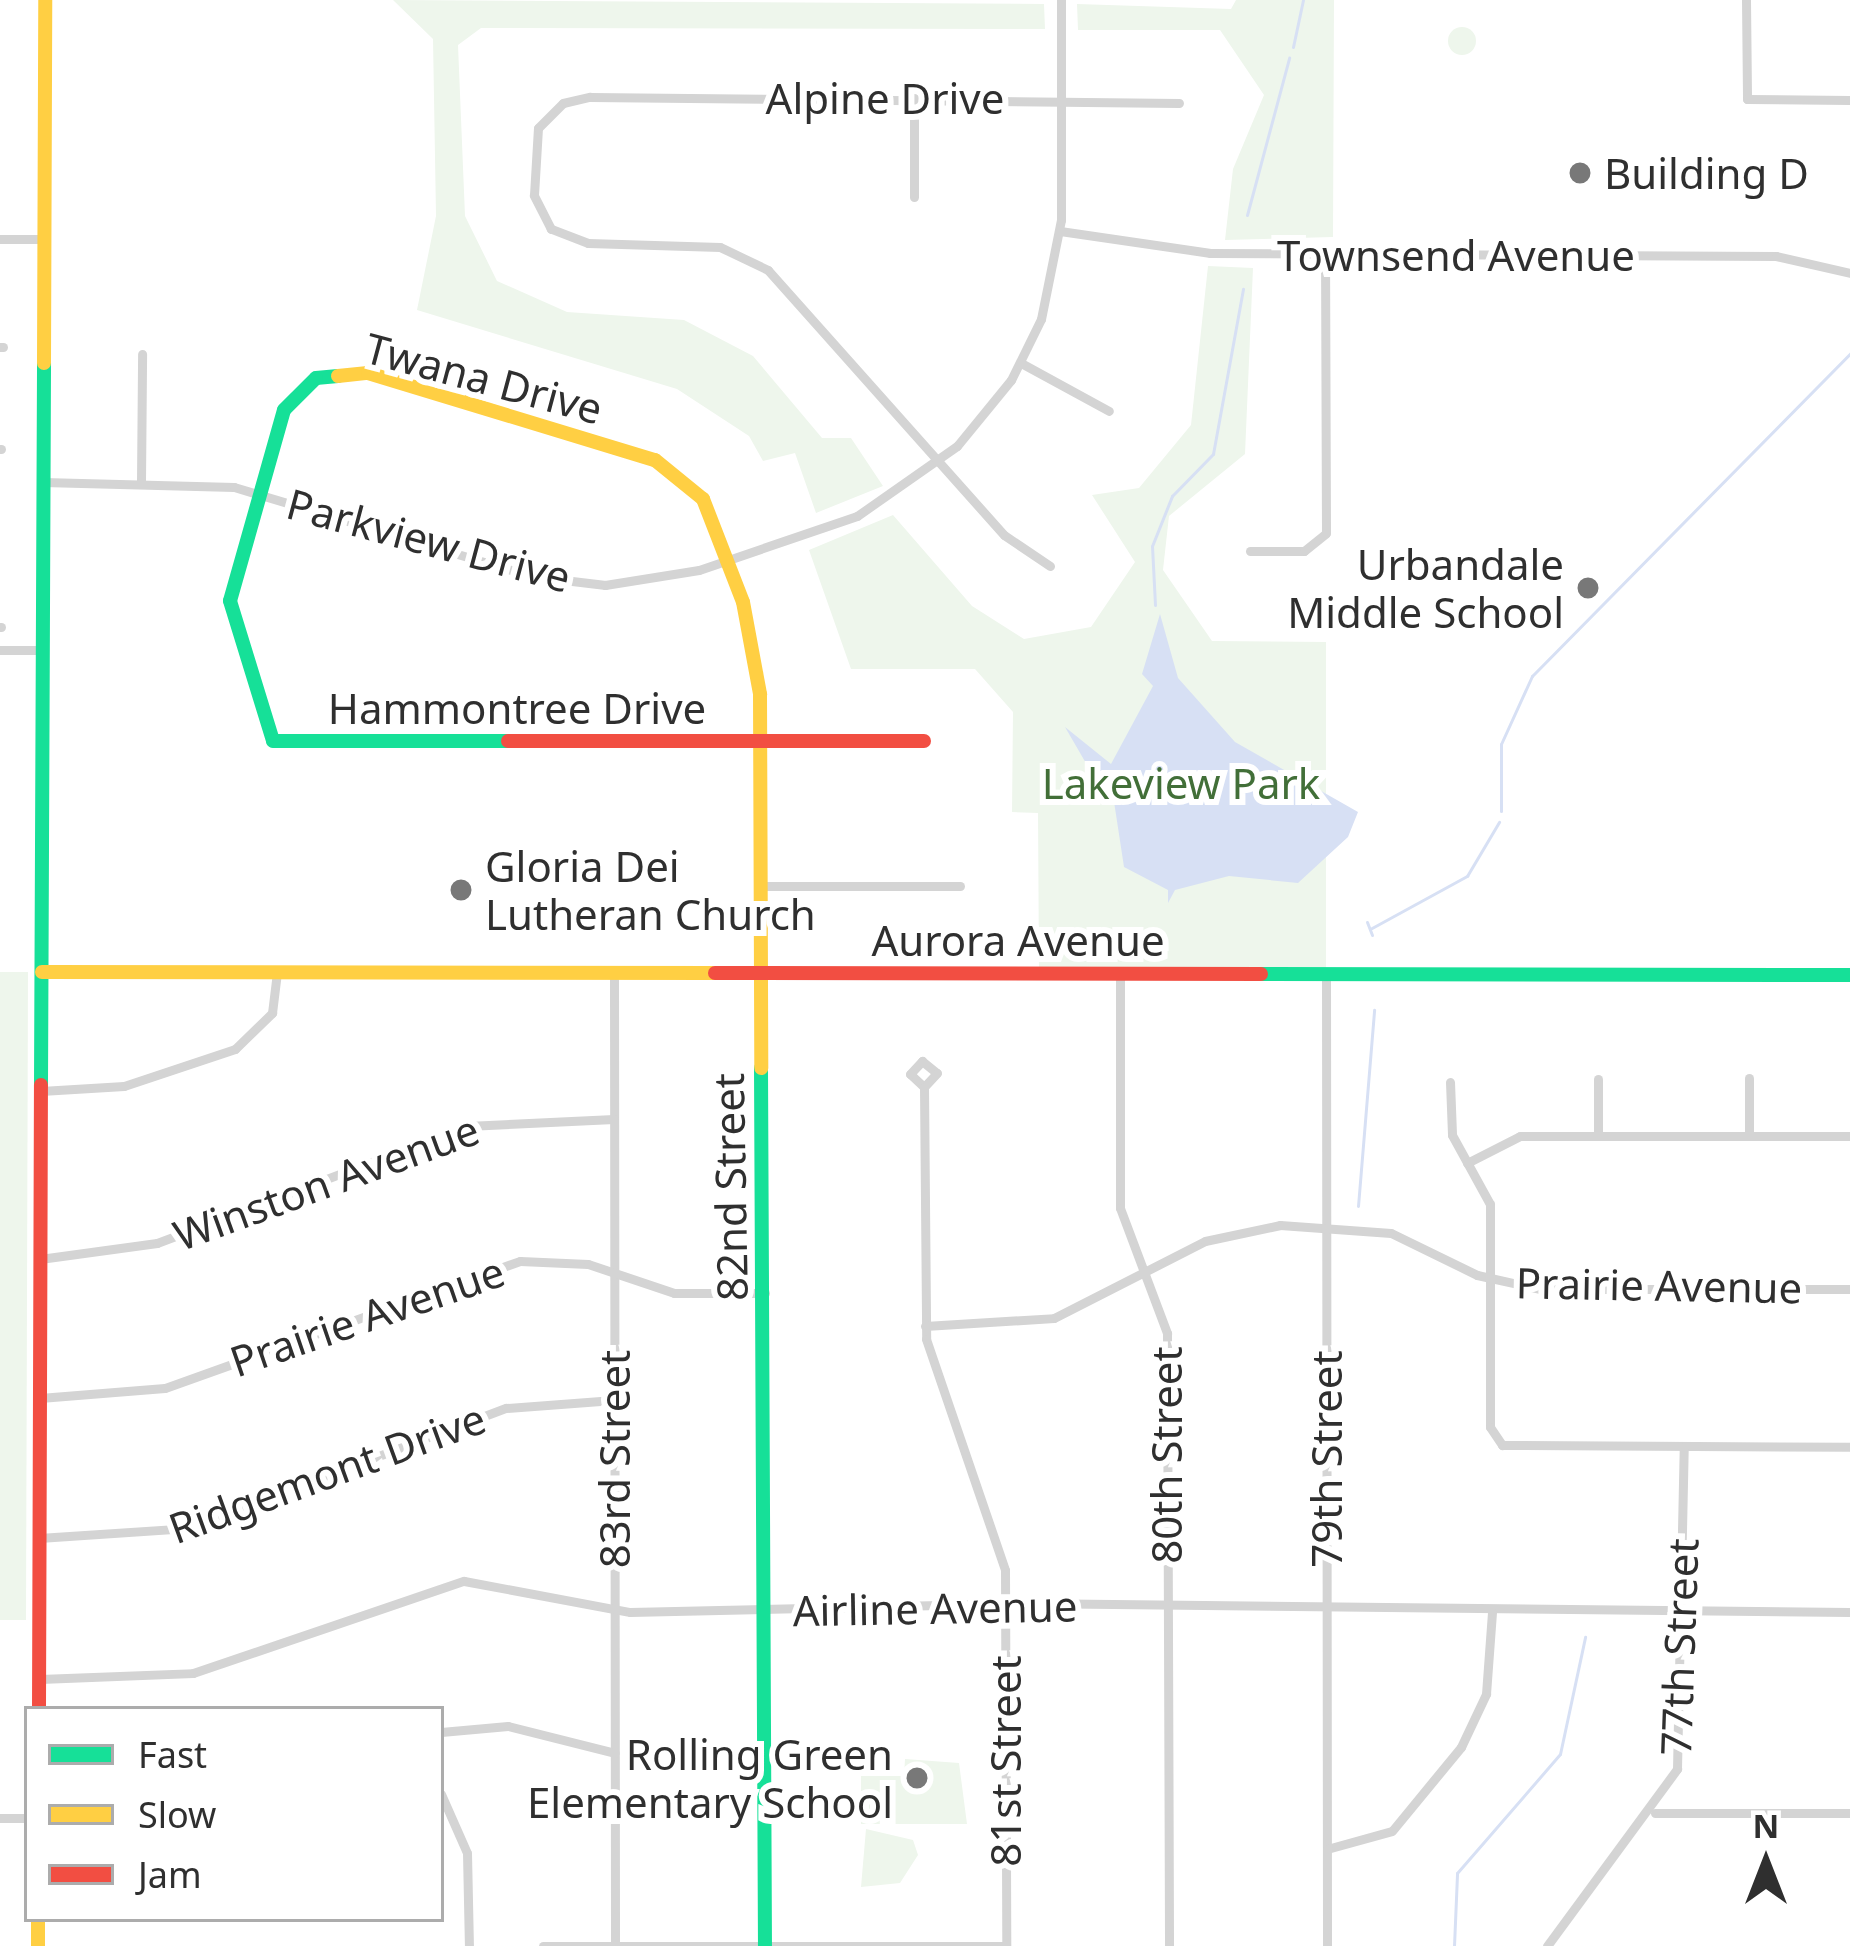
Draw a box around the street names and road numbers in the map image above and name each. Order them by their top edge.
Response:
street label: Alpine Drive [766,73,1004,123]
street label: Townsend Avenue [1277,230,1635,280]
street label: Twana Drive [360,322,608,434]
street label: Parkview Drive [282,478,576,602]
street label: Hammontree Drive [328,683,706,733]
street label: Aurora Avenue [871,915,1165,965]
street label: 82nd Street [703,1073,757,1301]
street label: Winston Avenue [167,1103,485,1261]
street label: Prairie Avenue [223,1246,511,1386]
street label: Prairie Avenue [1515,1257,1803,1313]
street label: 80th Street [1141,1346,1191,1564]
street label: 83rd Street [589,1350,639,1568]
street label: 79th Street [1301,1350,1351,1568]
street label: Ridgemont Drive [162,1392,492,1554]
street label: 77th Street [1650,1538,1708,1756]
street label: Airline Avenue [792,1580,1078,1636]
street label: 81st Street [980,1655,1030,1867]

